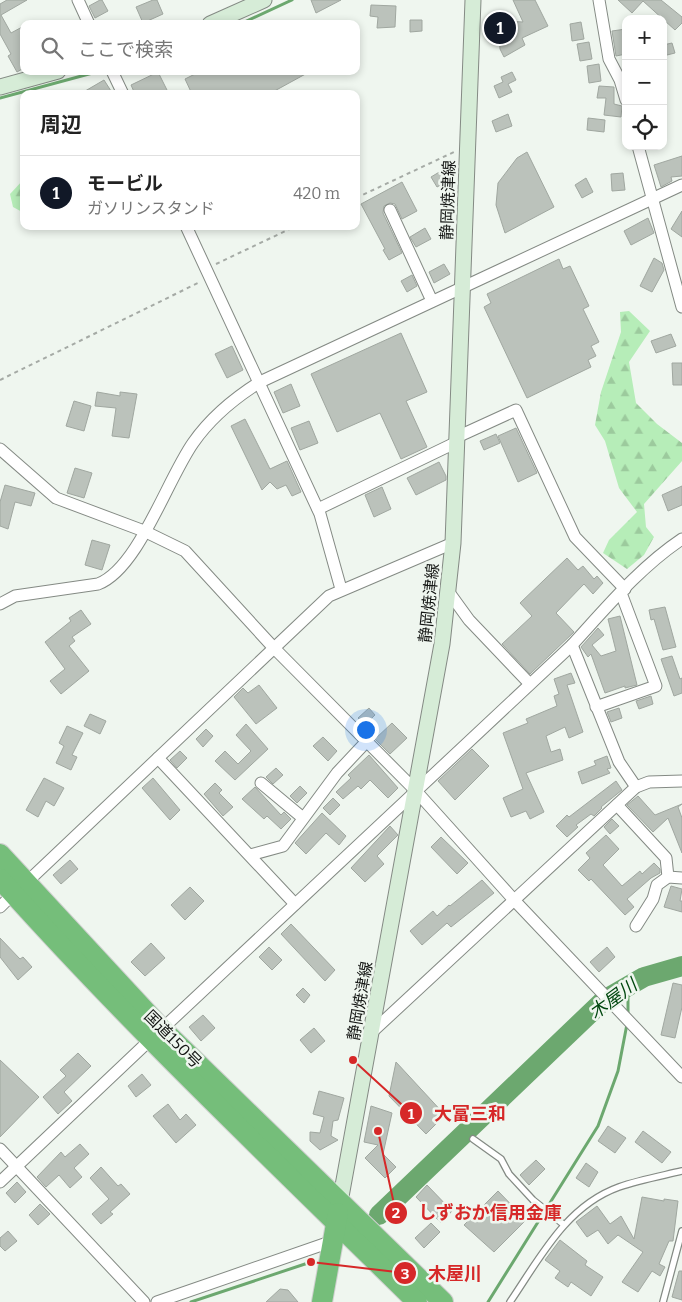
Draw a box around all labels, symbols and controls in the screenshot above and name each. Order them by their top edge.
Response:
pin: 1 [484,9,516,47]
map controls [622,15,667,150]
button: + [622,15,667,60]
search box [20,20,360,75]
icon: search [38,34,66,62]
text: ここで検索 [78,38,173,61]
button: − [622,60,667,105]
button: locate [622,105,667,150]
text: 周辺 [40,112,82,138]
street label: 静岡焼津線 [437,160,459,240]
text: モービル [87,172,163,195]
text: 1 [53,184,59,203]
text: 420 m [293,184,340,203]
text: ガソリンスタンド [87,199,215,218]
street label: 静岡焼津線 [415,562,443,644]
your location [353,717,379,743]
street label: 静岡焼津線 [344,960,376,1042]
water label: 木屋川 [585,973,643,1024]
street label: 国道150号 [140,1006,206,1072]
callout: 大富三和 [399,1097,516,1130]
text: 大富三和 [434,1103,506,1125]
text: 1 [408,1105,415,1123]
callout: しずおか信用金庫 [383,1196,572,1229]
text: しずおか信用金庫 [418,1202,562,1224]
text: 2 [392,1204,400,1222]
callout: 木屋川 [393,1257,492,1290]
text: 木屋川 [428,1263,482,1285]
text: 3 [401,1265,409,1283]

